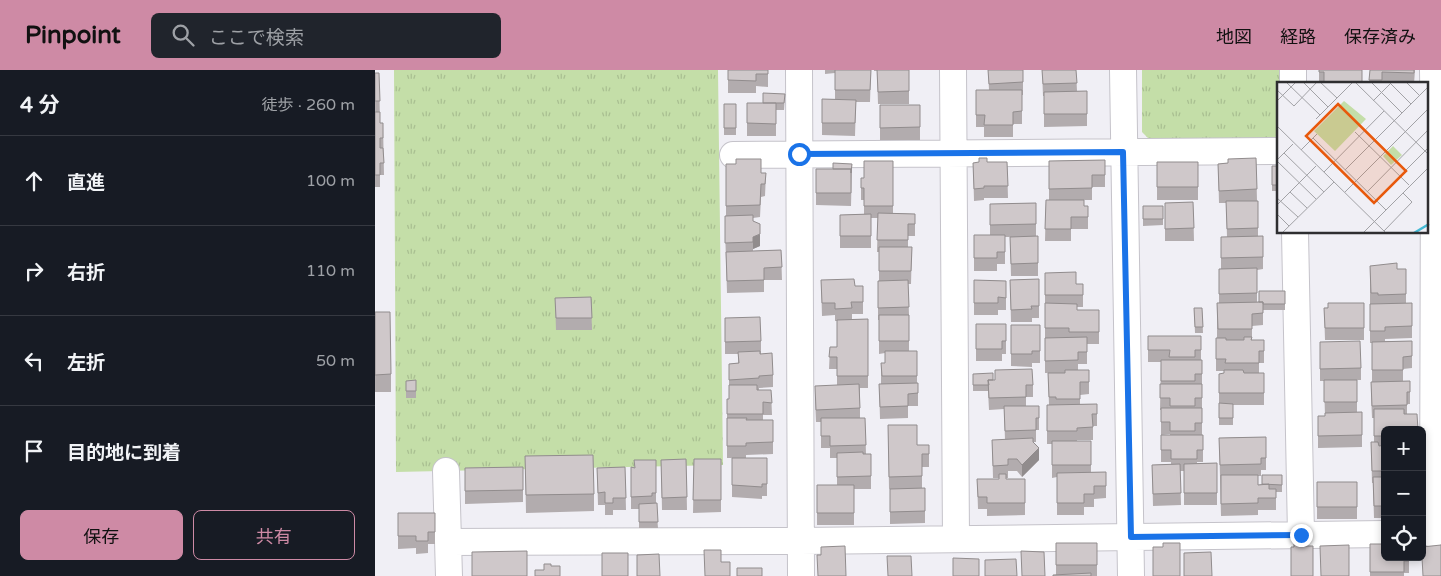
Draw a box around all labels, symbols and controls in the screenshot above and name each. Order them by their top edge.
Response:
search box [151,13,501,58]
text: Pinpoint [25,21,121,50]
icon: search [169,21,197,49]
text: 地図 [1216,26,1252,48]
text: 経路 [1280,26,1316,48]
text: 保存済み [1344,26,1416,48]
text: ここで検索 [209,27,304,49]
inset map [1277,82,1429,234]
text: 4 分 [20,93,60,118]
text: 徒歩 · 260 m [262,95,355,115]
route start [788,143,811,166]
icon: ahead [20,167,48,195]
text: 100 m [306,171,355,191]
text: 直進 [67,172,105,194]
icon: right [20,257,48,285]
text: 110 m [306,261,355,281]
text: 右折 [67,262,105,284]
icon: left [20,347,48,375]
text: 50 m [316,351,355,371]
text: 左折 [67,352,105,374]
map controls [1381,426,1426,561]
button: + [1381,426,1426,471]
icon: arrive [20,437,48,465]
text: 目的地に到着 [67,442,181,464]
button: − [1381,471,1426,516]
button: 保存 [20,510,183,560]
button: 共有 [193,510,355,560]
button: locate [1381,516,1426,561]
route end [1290,524,1313,547]

